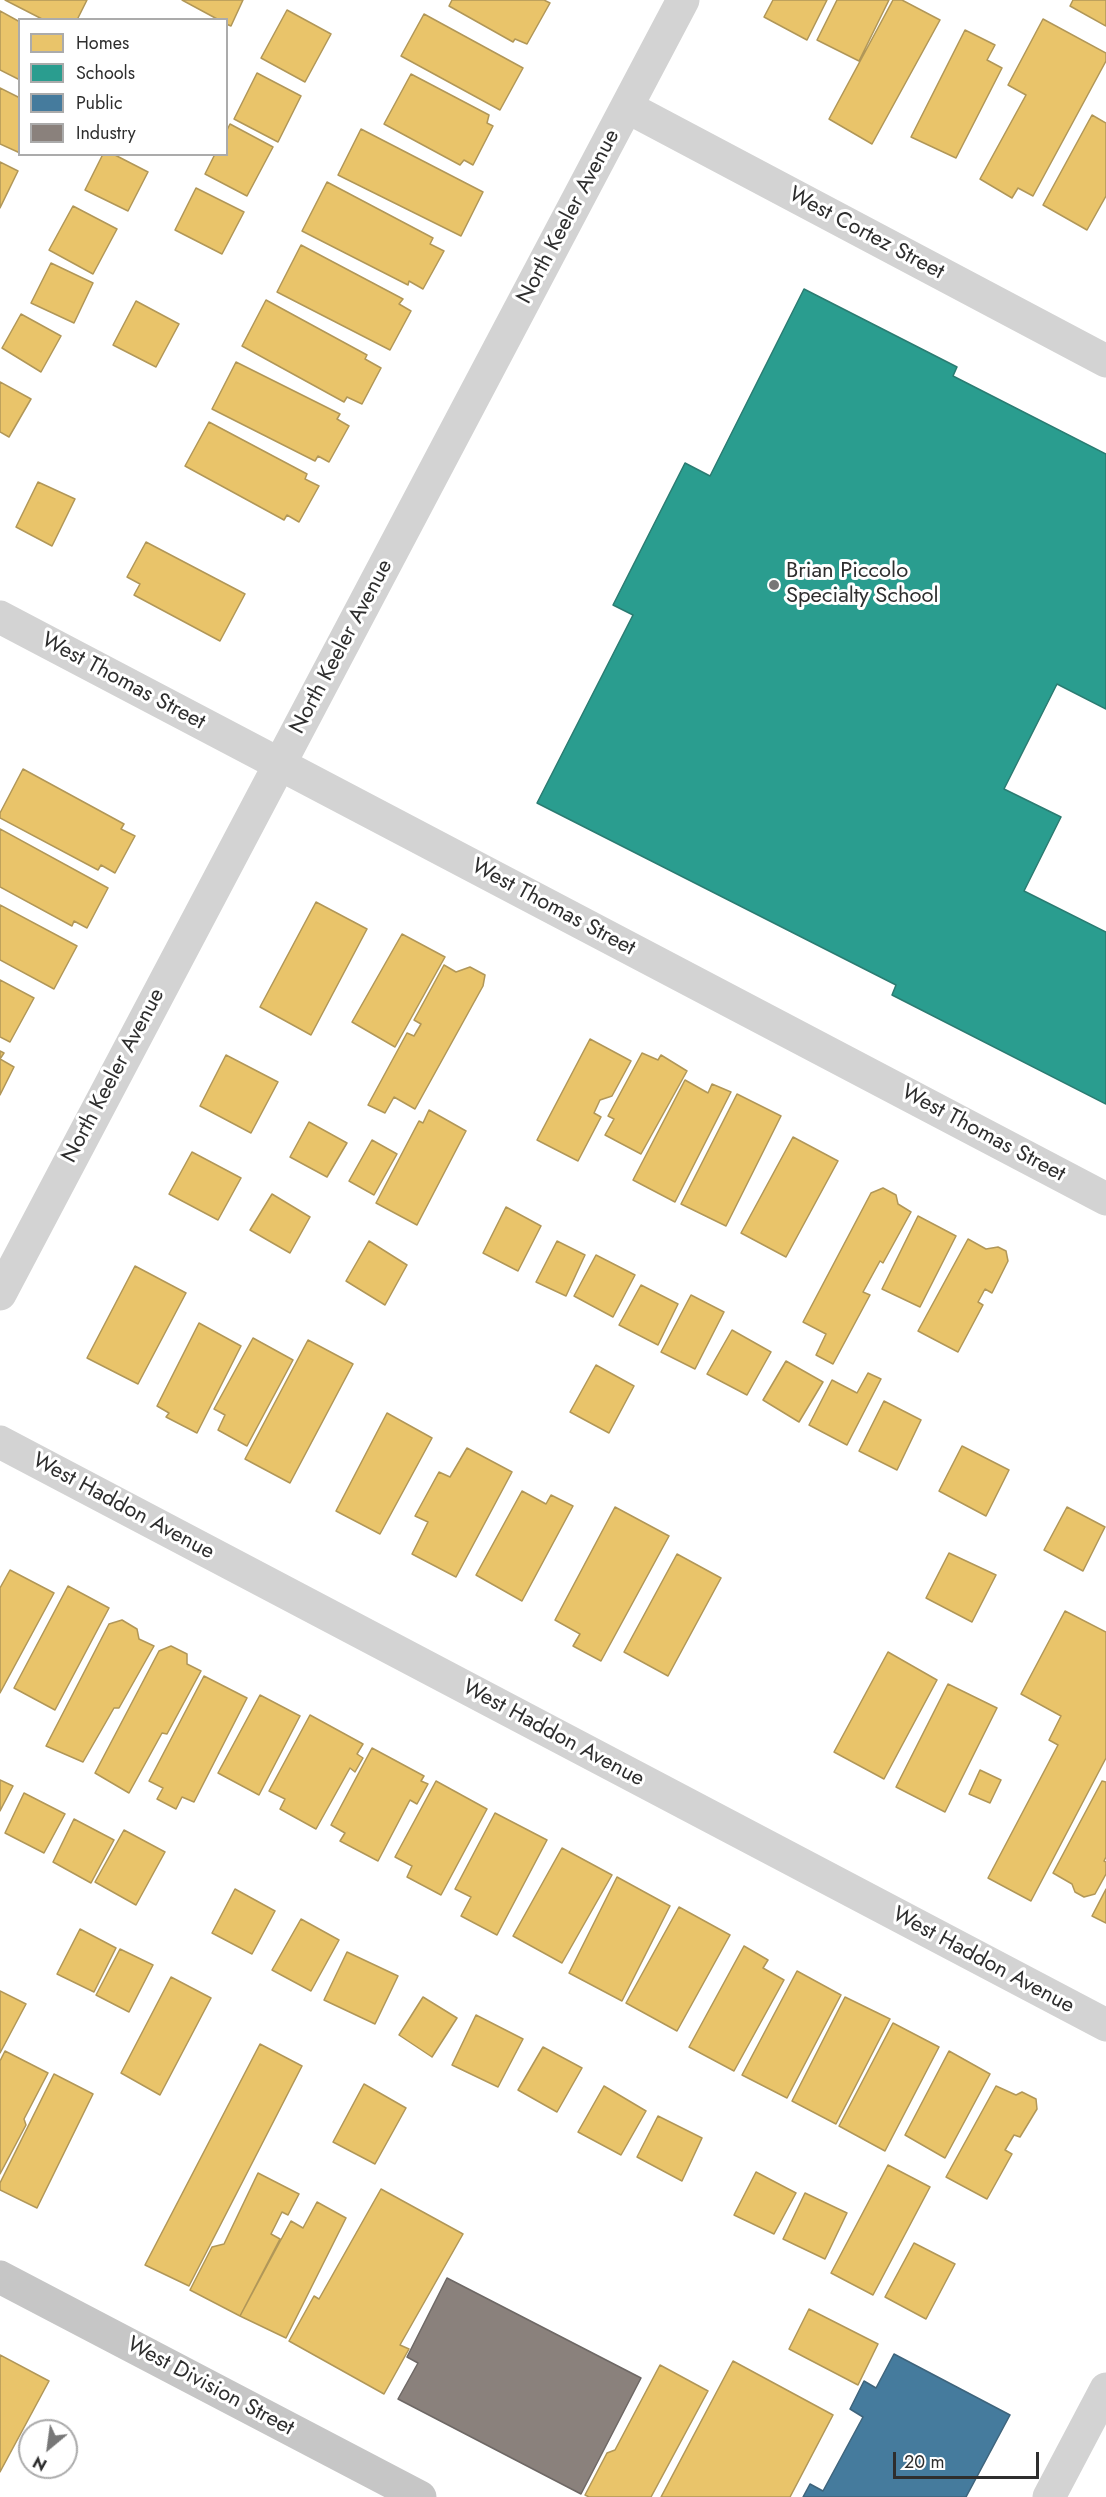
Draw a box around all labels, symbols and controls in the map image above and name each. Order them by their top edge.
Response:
legend [18,18,228,156]
text: Homes [76,30,129,56]
text: Schools [76,60,135,86]
text: Public [76,90,123,116]
text: Industry [76,120,136,146]
street label: North Keeler Avenue [512,125,626,309]
street label: West Cortez Street [784,182,948,286]
street label: North Keeler Avenue [285,555,399,739]
place label: Brian Piccolo Specialty School [786,559,939,610]
marker: Brian Piccolo Specialty School [767,578,781,592]
street label: West Thomas Street [37,628,209,736]
street label: West Thomas Street [467,854,639,962]
street label: North Keeler Avenue [57,984,171,1168]
street label: West Thomas Street [897,1080,1069,1188]
street label: West Haddon Avenue [28,1448,218,1566]
street label: West Haddon Avenue [458,1675,648,1793]
street label: West Haddon Avenue [888,1902,1078,2020]
street label: West Division Street [122,2332,298,2442]
north arrow [18,2419,78,2479]
scale bar [896,2440,1042,2478]
text: 20 m [904,2449,944,2475]
text: N [29,2450,51,2477]

